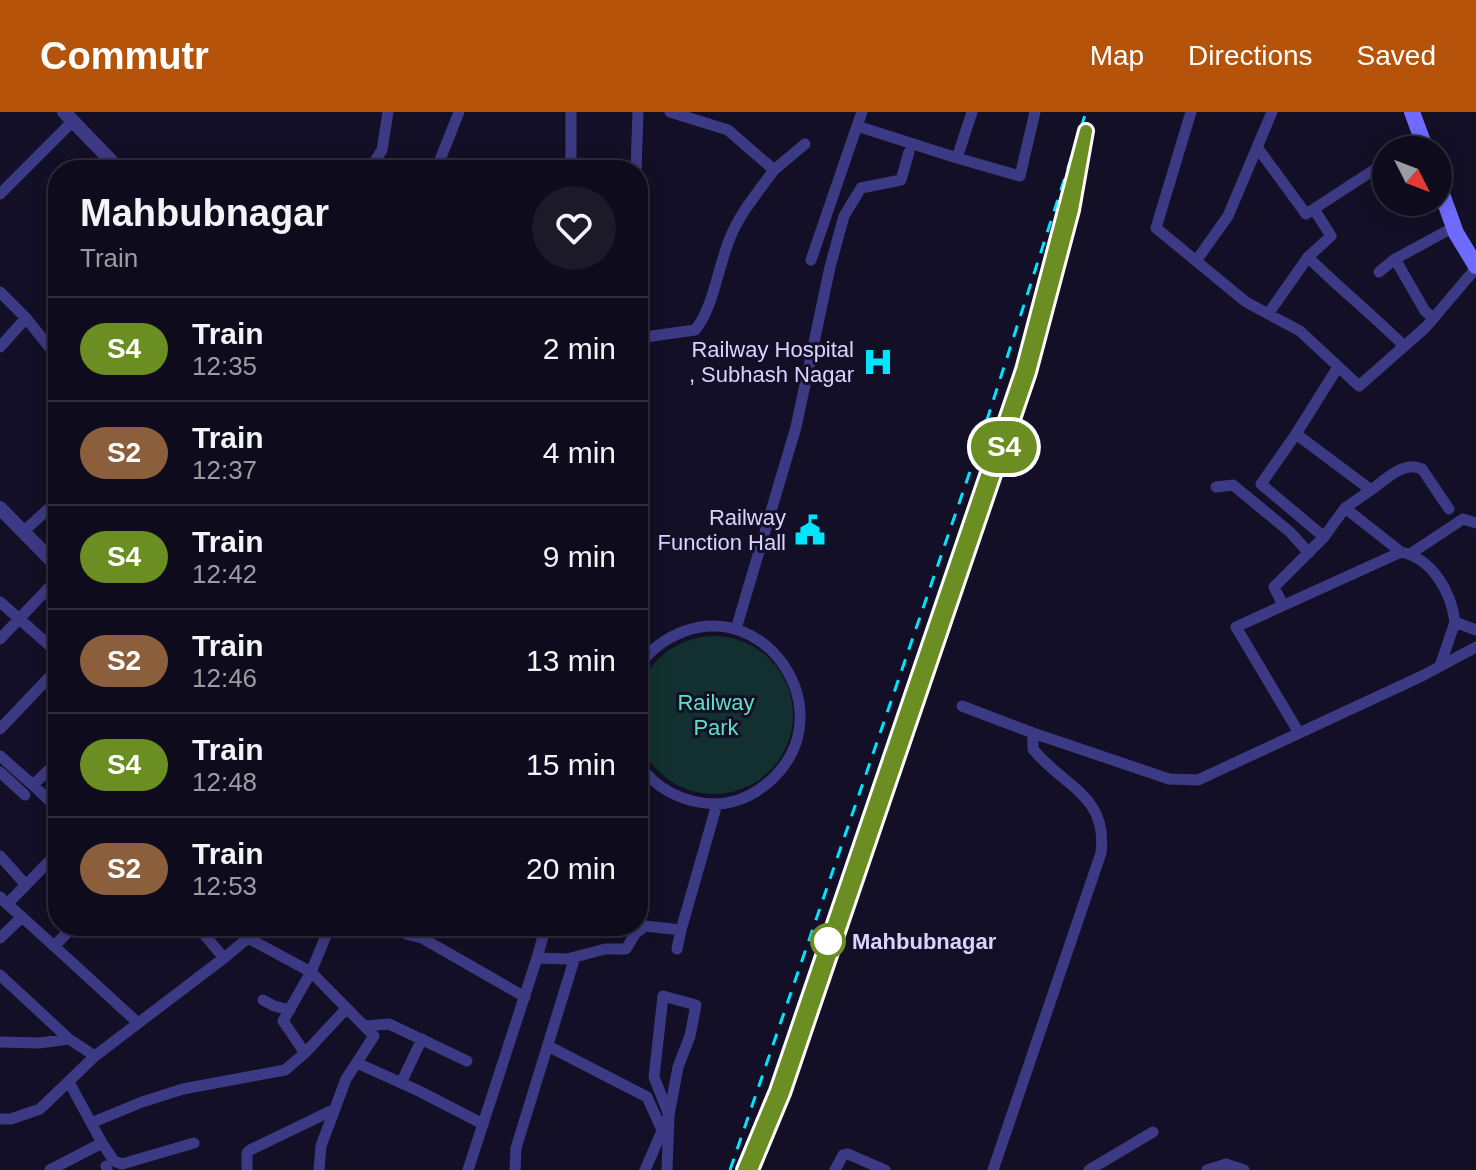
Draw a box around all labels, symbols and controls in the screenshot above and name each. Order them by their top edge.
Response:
text: Commutr [40,35,209,77]
text: Map [1090,40,1144,71]
text: Directions [1188,40,1313,71]
text: Saved [1357,40,1436,71]
north arrow [1372,136,1452,216]
map controls [1372,136,1452,216]
button: heart [532,186,616,270]
text: Mahbubnagar [80,192,329,234]
text: Train [80,243,138,273]
text: Train [192,317,264,350]
text: 2 min [543,332,616,365]
text: S4 [107,333,141,364]
place label: Railway Hospital , Subhash Nagar [689,337,854,387]
hospital icon: Railway Hospital , Subhash Nagar [861,345,895,379]
text: 12:35 [192,351,257,381]
text: Train [192,421,264,454]
line badge: S4 [968,421,1040,473]
text: S4 [987,431,1021,462]
text: 4 min [543,436,616,469]
text: S2 [107,437,141,468]
text: 12:37 [192,455,257,485]
place label: Railway Function Hall [658,505,786,555]
public building icon: Railway Function Hall [793,513,827,547]
text: Train [192,525,264,558]
text: 9 min [543,540,616,573]
text: S4 [107,541,141,572]
text: 12:42 [192,559,257,589]
text: Train [192,629,264,662]
text: 13 min [526,644,616,677]
text: S2 [107,645,141,676]
text: 12:46 [192,663,257,693]
park label: Railway Park [677,690,755,740]
text: Train [192,733,264,766]
text: 15 min [526,748,616,781]
text: S4 [107,749,141,780]
text: 12:48 [192,767,257,797]
text: Train [192,837,264,870]
text: 20 min [526,852,616,885]
text: S2 [107,853,141,884]
text: 12:53 [192,871,257,901]
marker: Mahbubnagar [811,924,845,958]
place label: Mahbubnagar [852,929,997,954]

